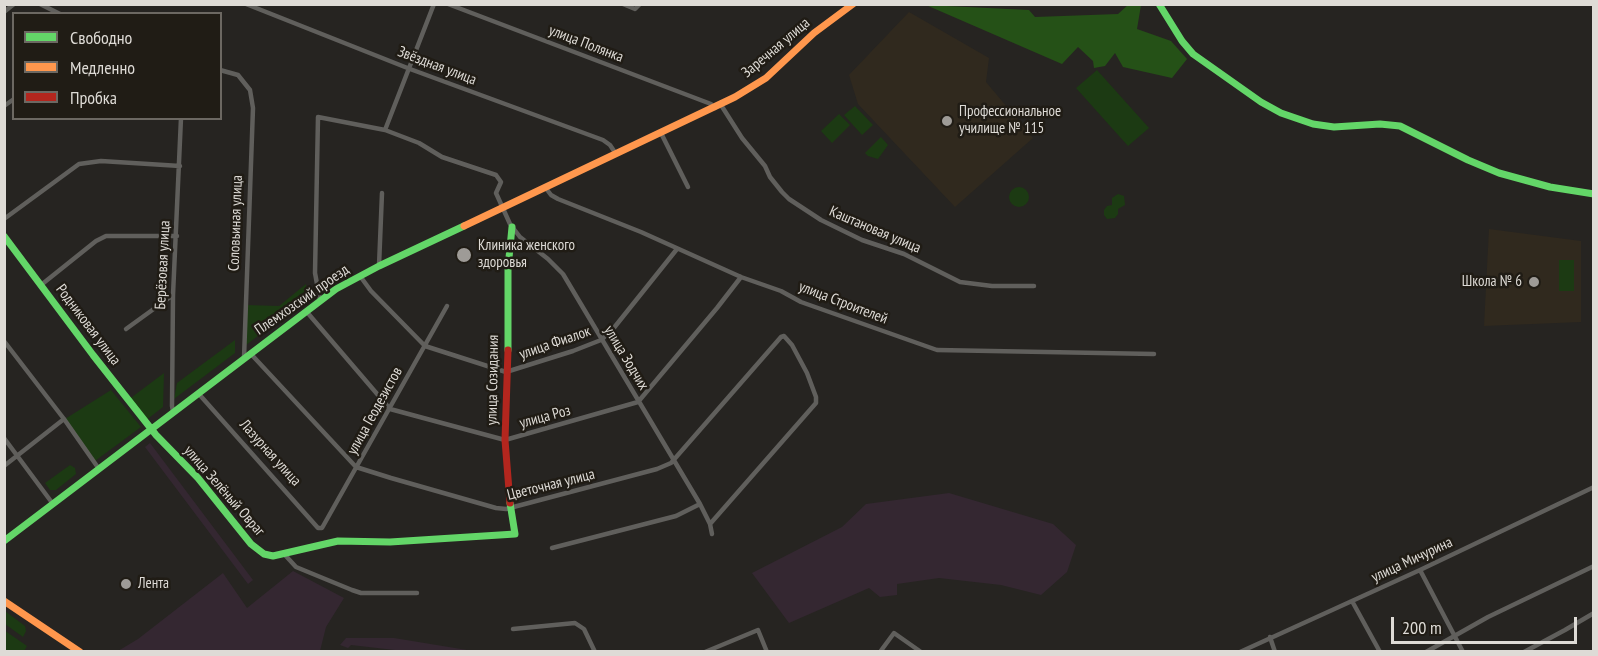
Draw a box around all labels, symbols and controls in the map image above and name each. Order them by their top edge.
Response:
legend [12,12,222,120]
street label: Заречная улица [738,14,814,82]
street label: улица Полянка [546,22,626,66]
text: Свободно [70,26,132,49]
street label: Звёздная улица [395,43,479,89]
text: Медленно [70,56,135,79]
text: Пробка [70,86,117,109]
place label: Профессиональное училище № 115 [959,103,1061,138]
marker: Профессиональное училище № 115 [940,114,954,128]
street label: Соловьиная улица [225,175,247,271]
street label: Каштановая улица [826,203,924,257]
street label: Берёзовая улица [152,220,174,310]
place label: Клиника женского здоровья [478,237,575,272]
marker: Клиника женского здоровья [455,246,473,264]
street label: Племхозский проезд [251,261,353,339]
place label: Школа № 6 [1462,273,1522,291]
marker: Школа № 6 [1527,275,1541,289]
street label: улица Строителей [796,278,890,328]
street label: Родниковая улица [52,281,124,369]
street label: улица Фиалок [517,322,593,364]
street label: улица Зодчих [600,322,652,394]
street label: улица Созидания [483,335,503,425]
street label: улица Геодезистов [344,364,406,458]
street label: улица Роз [518,402,572,432]
street label: Лазурная улица [235,416,305,490]
street label: улица Зелёный Овраг [180,442,268,540]
street label: Цветочная улица [505,465,597,505]
street label: улица Мичурина [1369,533,1455,587]
place label: Лента [138,575,169,593]
marker: Лента [119,577,133,591]
scale bar [1394,605,1580,643]
text: 200 m [1402,616,1442,639]

